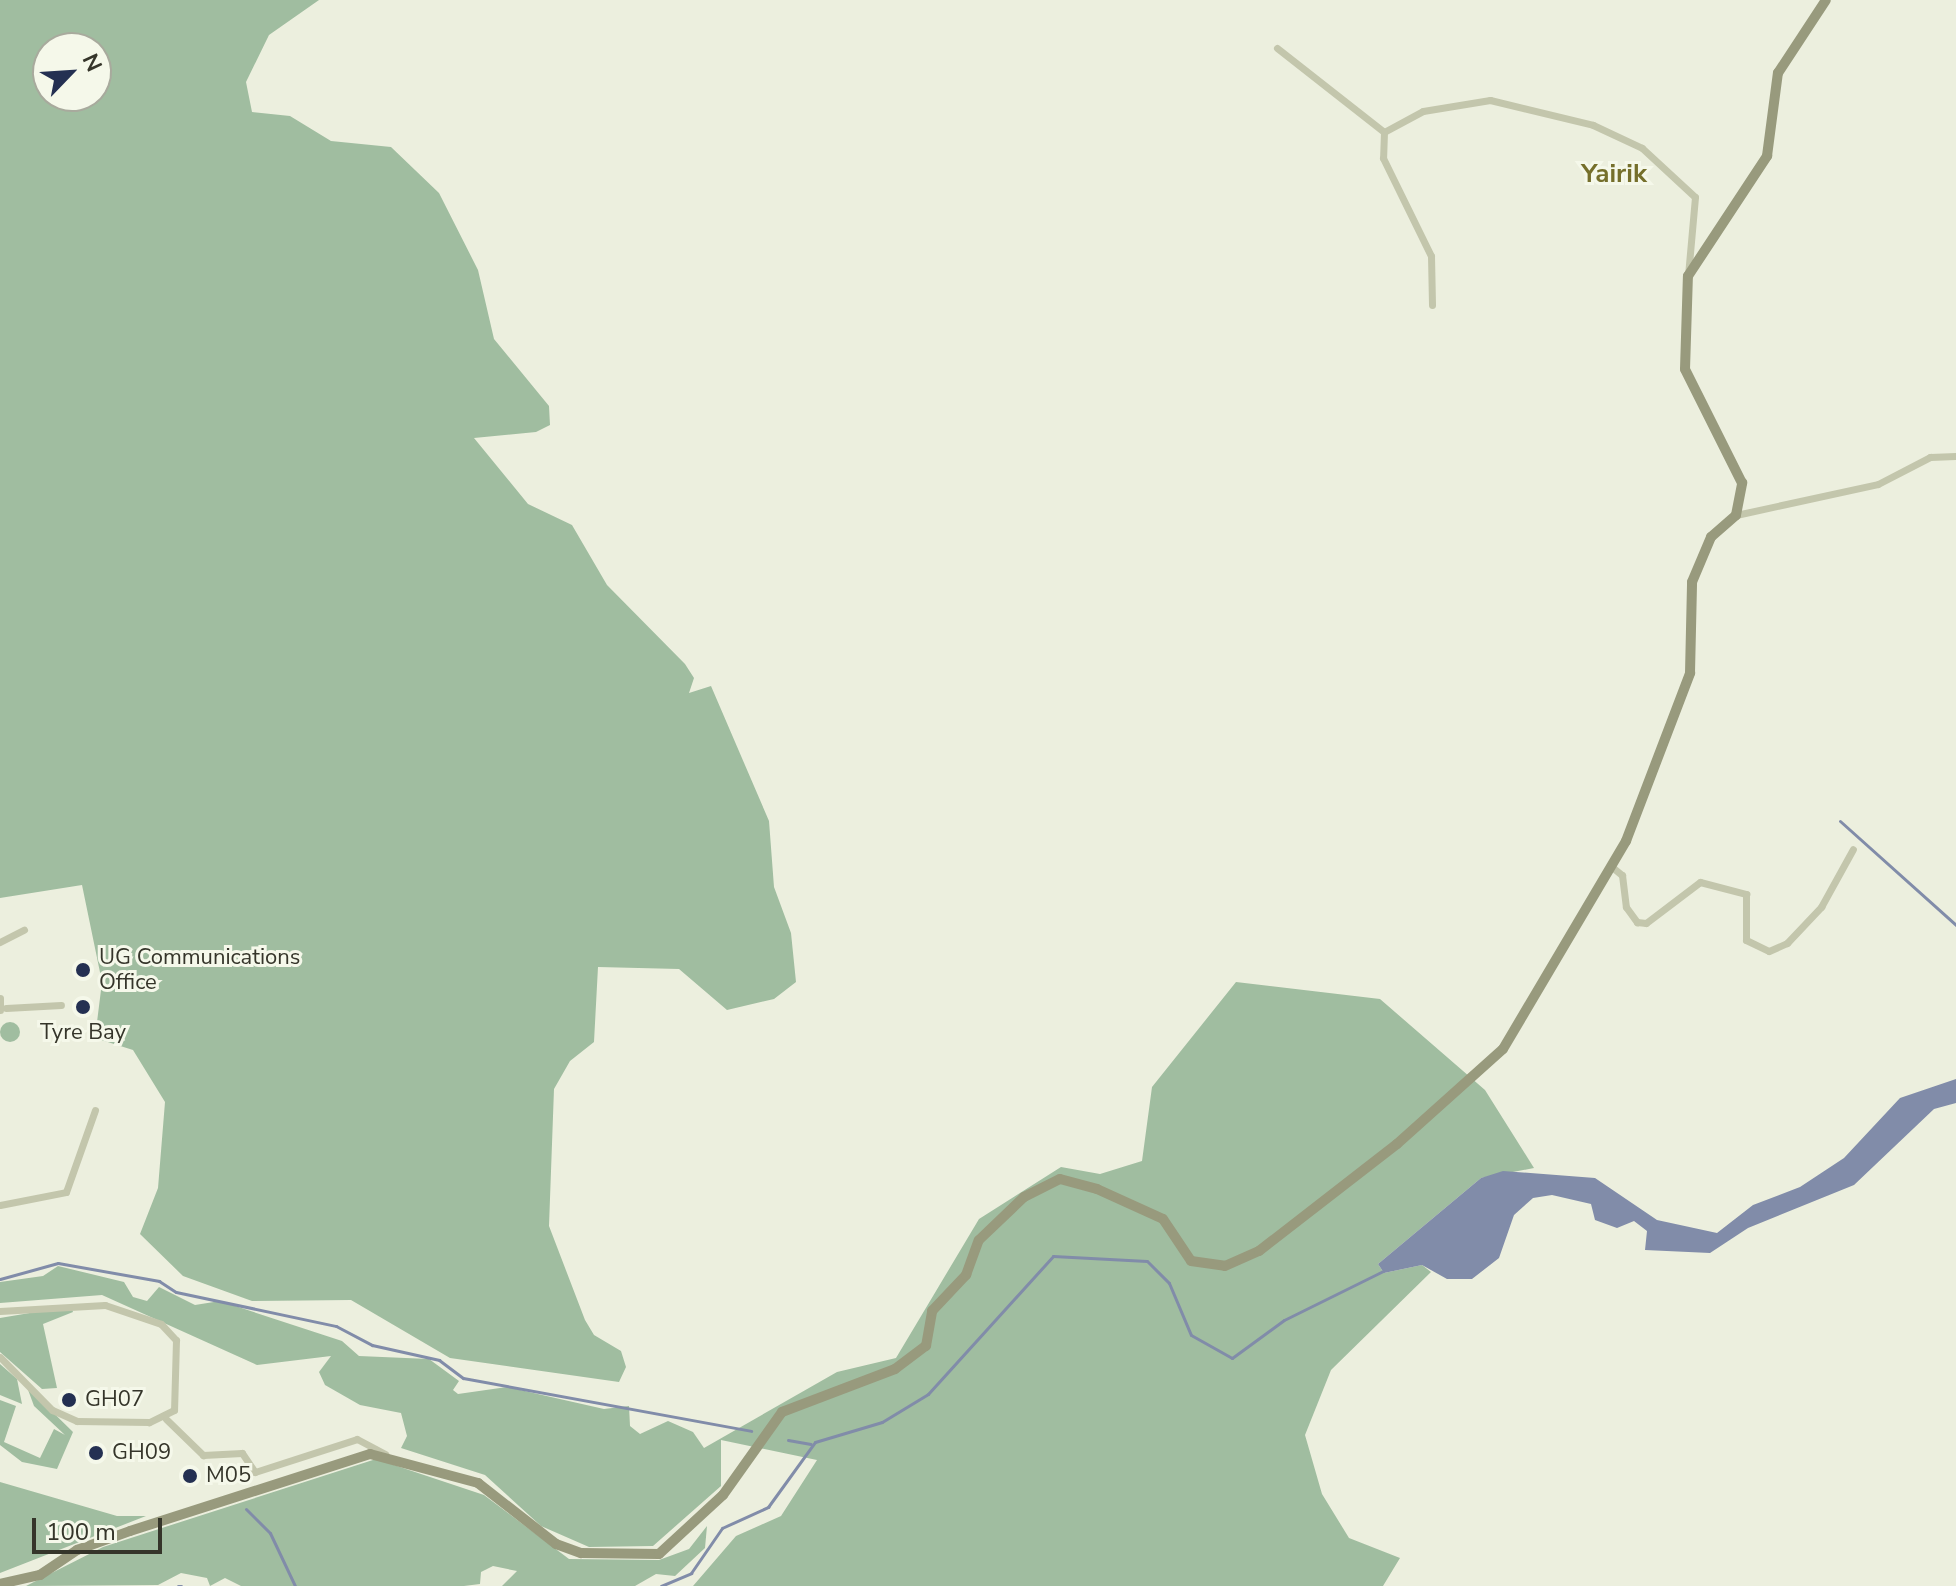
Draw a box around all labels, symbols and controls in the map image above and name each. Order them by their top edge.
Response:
north arrow [32,32,112,112]
text: N [75,49,109,77]
district label: Yairik [1581,158,1647,190]
place label: UG Communications Office [99,944,300,996]
marker: UG Communications Office [74,961,92,979]
marker: Tyre Bay [74,998,92,1016]
place label: Tyre Bay [40,1020,126,1046]
place label: GH07 [85,1387,144,1413]
marker: GH07 [60,1391,78,1409]
place label: GH09 [112,1440,171,1466]
marker: GH09 [87,1444,105,1462]
place label: M05 [206,1463,251,1489]
marker: M05 [181,1467,199,1485]
scale bar [36,1502,166,1552]
text: 100 m [46,1516,116,1548]

